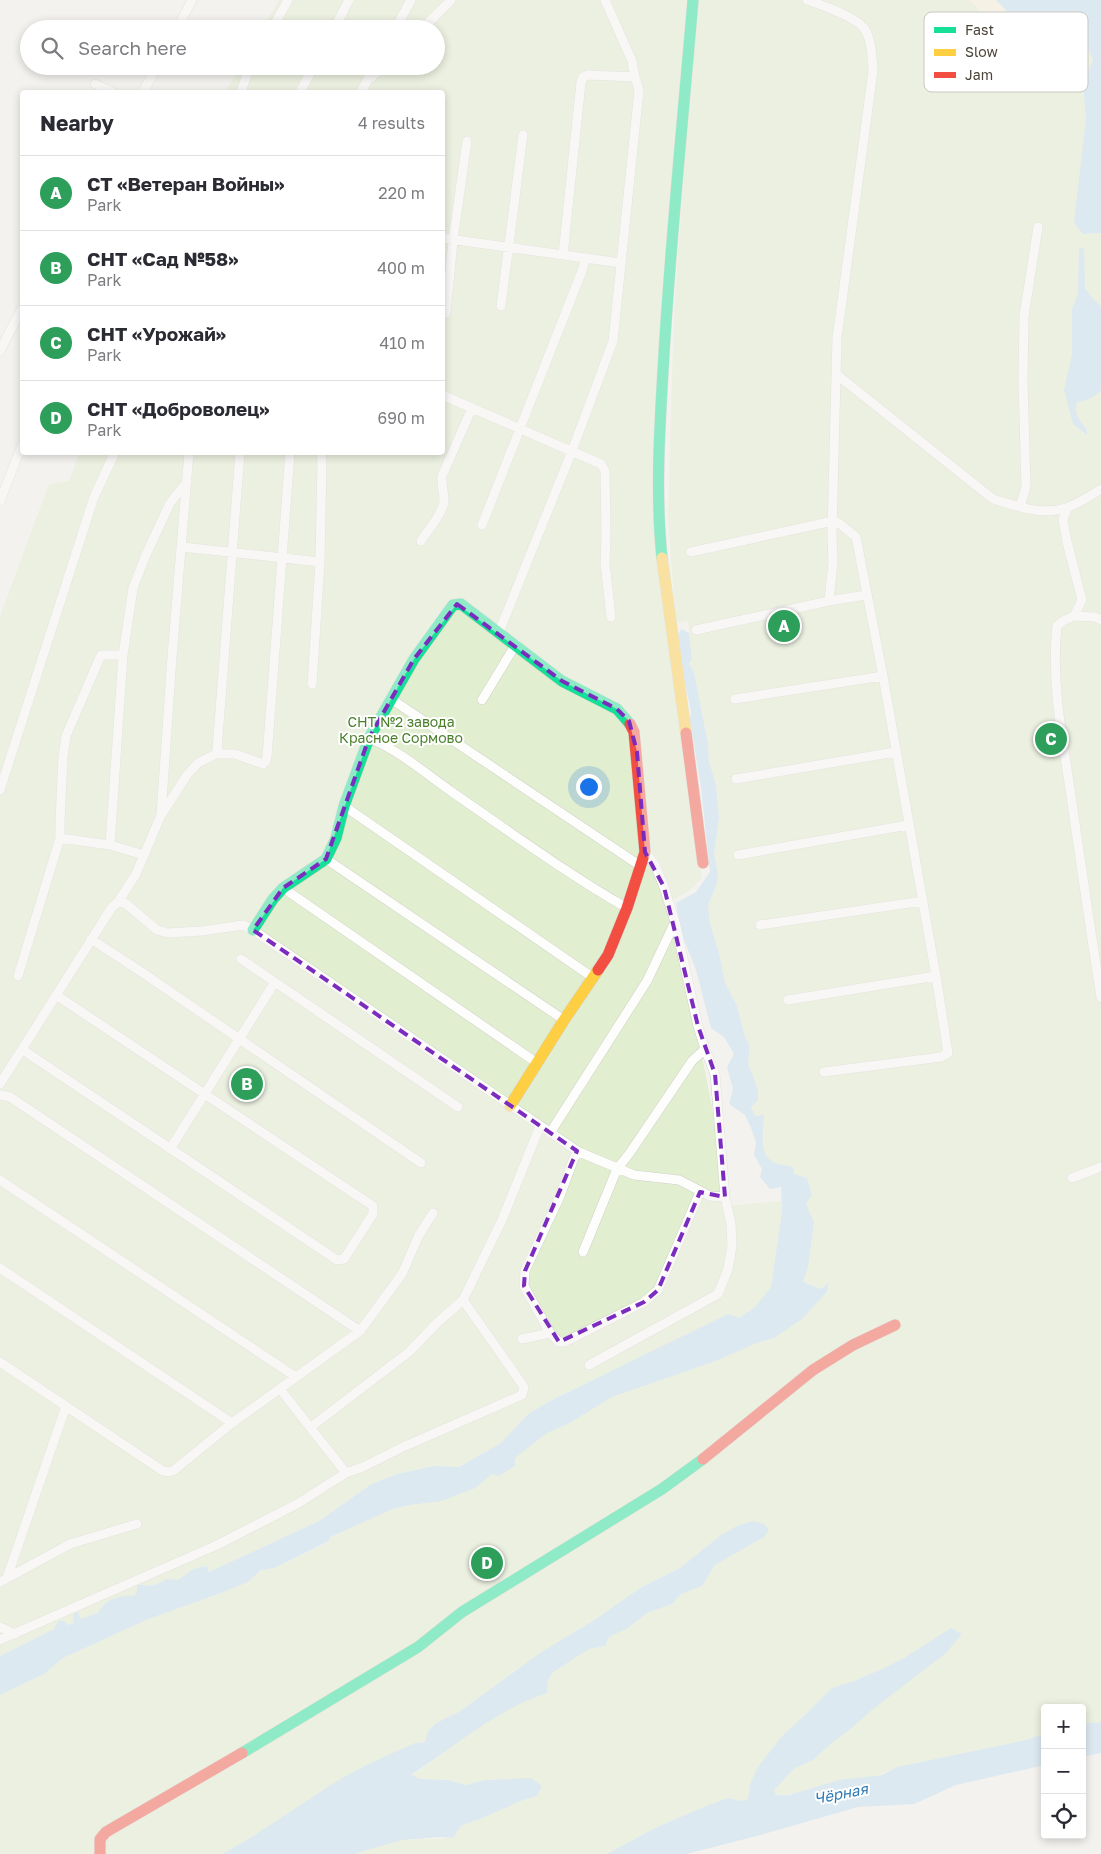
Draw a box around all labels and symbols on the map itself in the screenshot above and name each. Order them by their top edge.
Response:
legend [924,12,1088,92]
text: Fast [965,21,994,38]
text: Slow [965,43,998,60]
text: Jam [965,66,993,83]
pin: A [768,607,800,645]
park label: СНТ №2 завода Красное Сормово [339,713,463,746]
pin: C [1035,720,1067,758]
your location [576,774,602,800]
pin: B [231,1065,263,1103]
pin: D [471,1544,503,1582]
water label: Чёрная [813,1779,871,1807]

